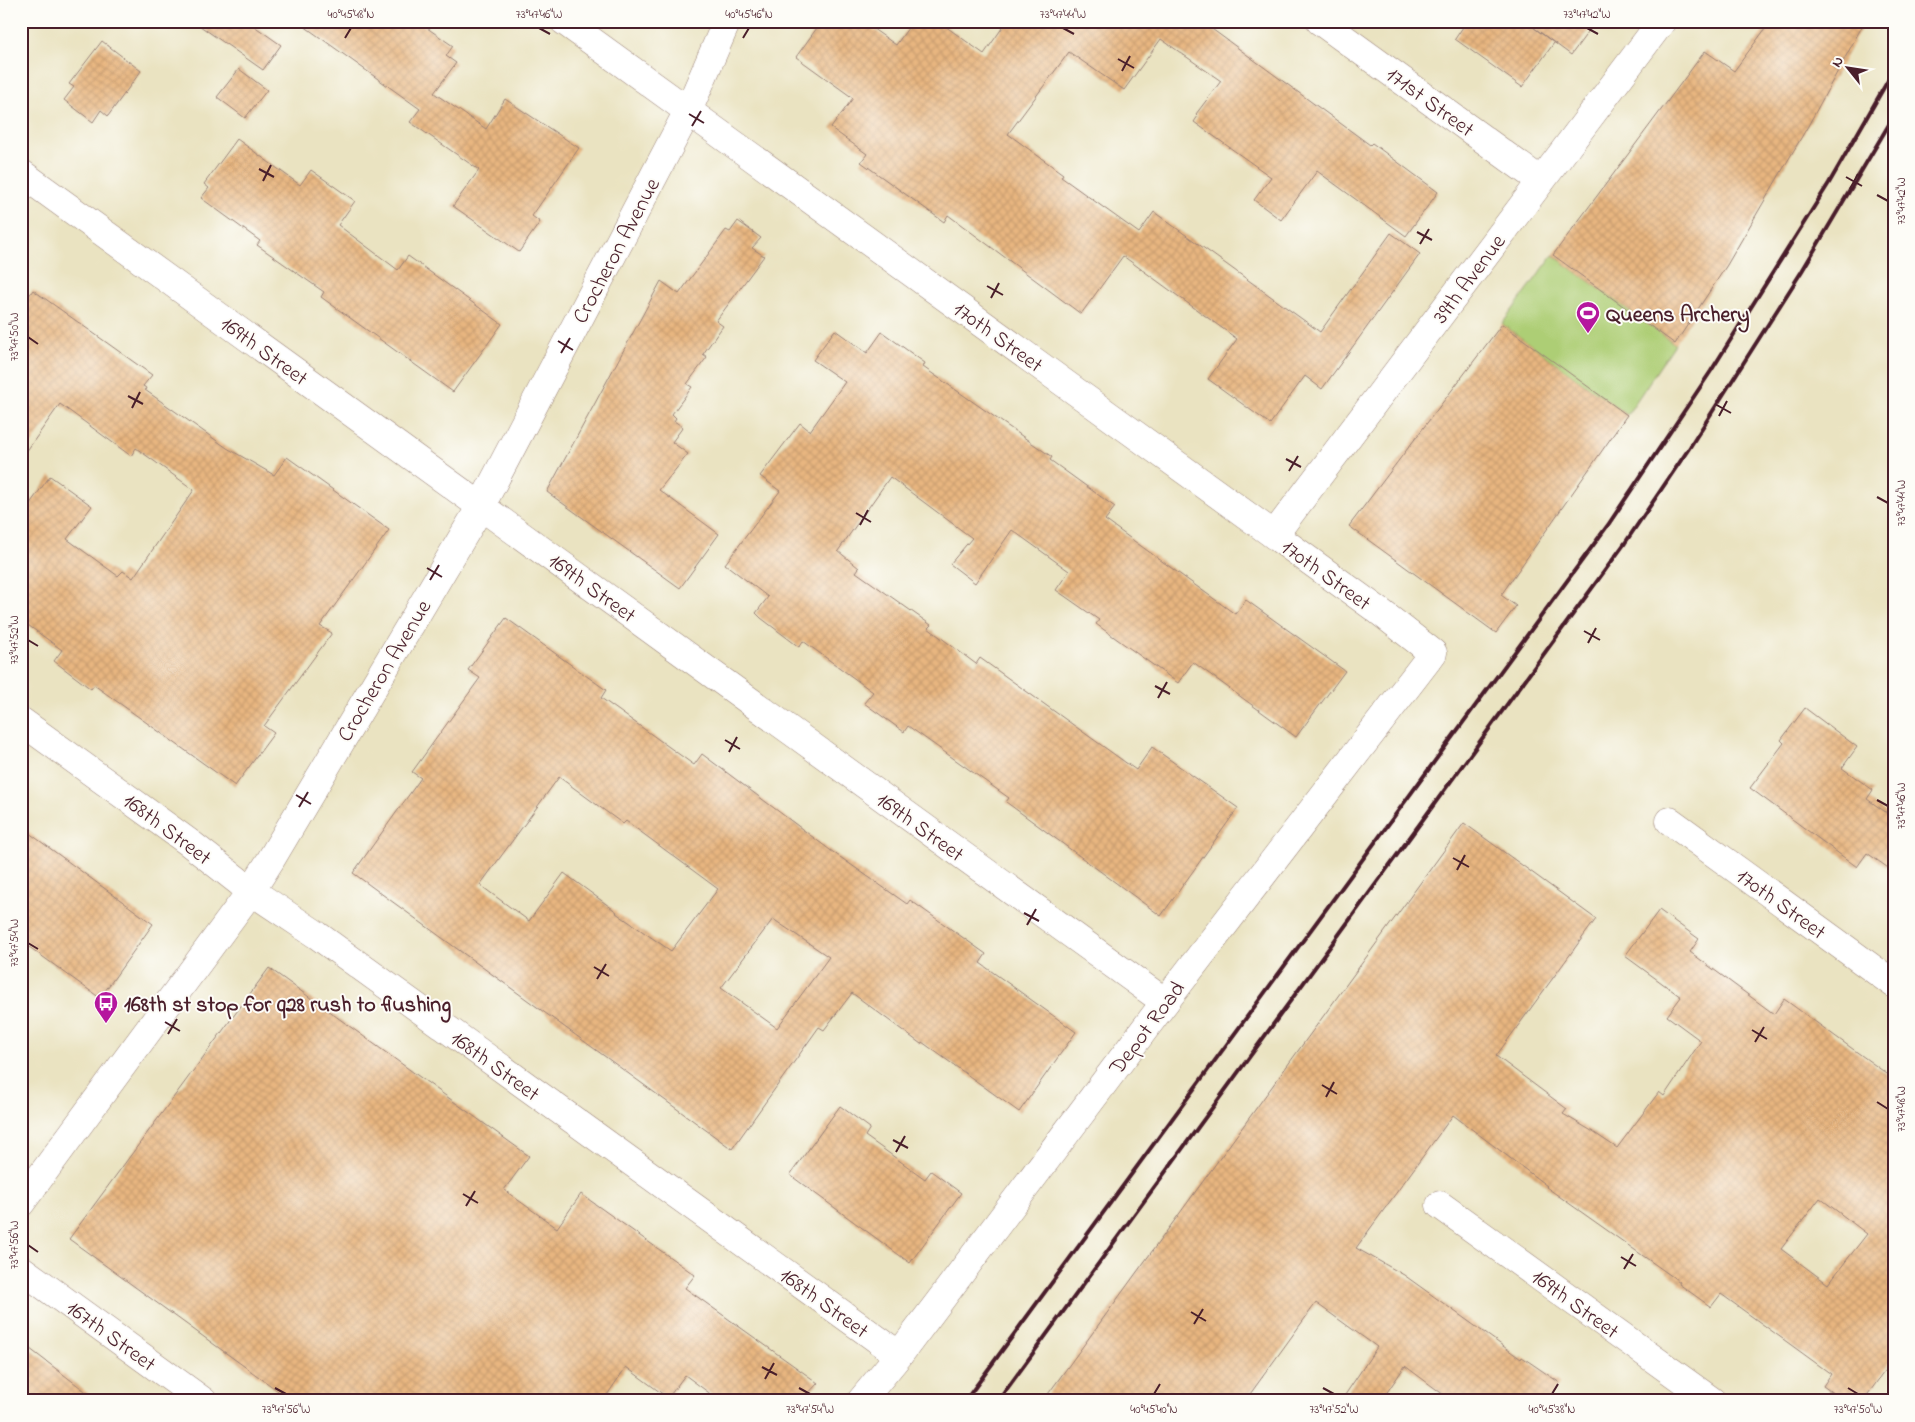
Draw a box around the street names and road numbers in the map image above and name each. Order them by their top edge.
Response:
street label: 171st Street [1378,60,1481,147]
street label: Crocheron Avenue [566,173,670,330]
street label: 39th Avenue [1426,228,1515,331]
street label: 170th Street [946,295,1049,382]
street label: 169th Street [213,309,314,396]
street label: 170th Street [1274,533,1377,620]
street label: 169th Street [541,546,642,633]
street label: Crocheron Avenue [330,594,441,749]
street label: 169th Street [869,785,970,872]
street label: 168th Street [115,786,218,875]
street label: 170th Street [1729,862,1832,949]
street label: Depot Road [1102,975,1194,1083]
street label: 168th Street [443,1024,546,1111]
street label: 168th Street [772,1261,875,1348]
street label: 169th Street [1524,1262,1625,1349]
street label: 167th Street [59,1294,162,1381]

